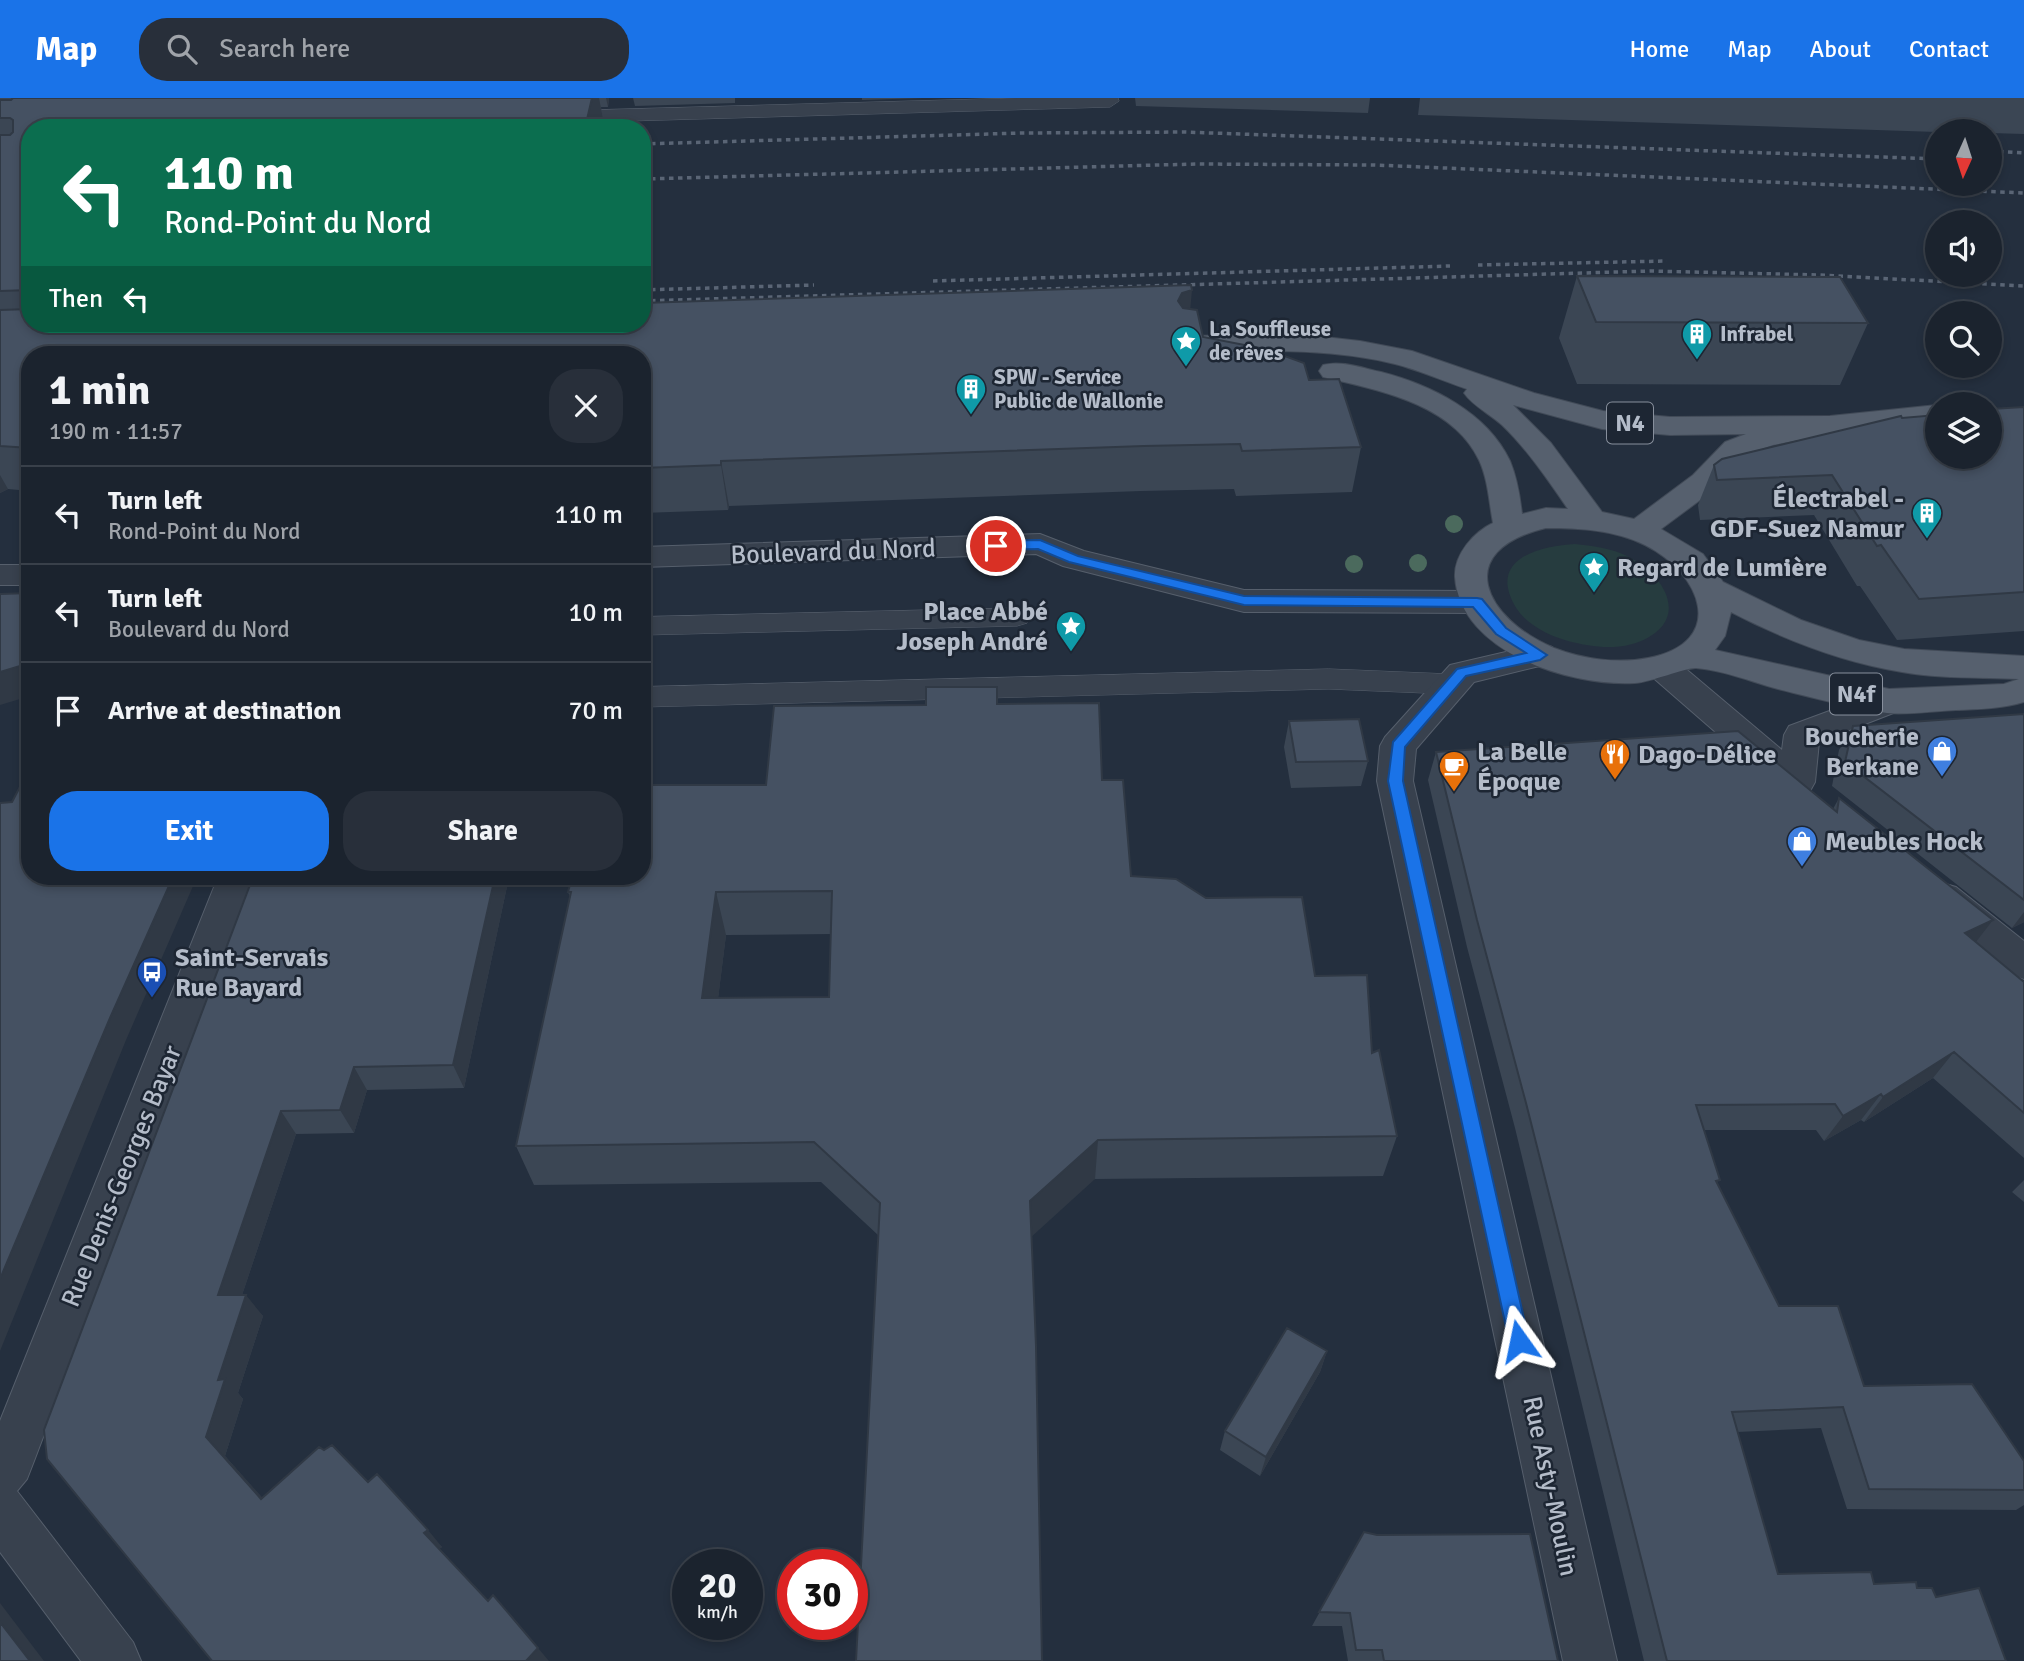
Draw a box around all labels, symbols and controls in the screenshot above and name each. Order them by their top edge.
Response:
search box [139,18,629,81]
text: Map [35,29,97,70]
icon: search [163,30,201,68]
text: Search here [219,33,350,65]
text: Home [1629,34,1689,64]
text: Map [1727,34,1772,64]
text: About [1810,34,1871,64]
text: Contact [1909,34,1989,64]
north arrow [1925,119,2002,196]
map controls [1925,119,2002,469]
text: 110 m [164,143,294,203]
icon: left [49,147,140,238]
text: Rond-Point du Nord [164,203,432,242]
button: sound [1925,210,2002,287]
icon: left [117,280,155,318]
text: Then [49,283,103,315]
button: search [1925,301,2002,378]
place label: La Souffleuse de rêves [1209,316,1331,366]
building icon: Infrabel [1680,317,1714,361]
place label: Infrabel [1720,321,1794,347]
place icon: La Souffleuse de rêves [1169,324,1203,368]
place label: SPW - Service Public de Wallonie [994,364,1163,414]
text: 1 min [49,365,150,416]
button: close [549,369,623,443]
building icon: SPW - Service Public de Wallonie [954,372,988,416]
button: layers [1925,392,2002,469]
road number: N4 [1607,402,1653,444]
text: 190 m · 11:57 [49,417,183,446]
place label: Électrabel - GDF-Suez Namur [1710,483,1905,545]
text: Turn left [108,485,202,517]
icon: left [49,496,87,534]
building icon: Électrabel - GDF-Suez Namur [1910,496,1944,540]
text: 110 m [554,499,623,531]
pin [966,516,1026,576]
text: Rond-Point du Nord [108,517,300,546]
icon: arrive [977,527,1015,565]
street label: Boulevard du Nord [730,532,936,572]
place icon: Regard de Lumière [1577,550,1611,594]
place label: Regard de Lumière [1617,552,1827,584]
text: Turn left [108,583,202,615]
icon: left [49,594,87,632]
place label: Place Abbé Joseph André [896,596,1048,658]
text: 10 m [568,597,623,629]
place icon: Place Abbé Joseph André [1054,609,1088,653]
text: Boulevard du Nord [108,615,290,644]
road number: N4f [1830,674,1882,714]
icon: arrive [49,692,87,730]
text: Arrive at destination [108,695,341,727]
text: 70 m [568,695,623,727]
place label: Boucherie Berkane [1804,721,1919,783]
shop icon: Boucherie Berkane [1925,734,1959,778]
place label: La Belle Époque [1477,736,1567,798]
restaurant icon: Dago-Délice [1598,737,1632,781]
place label: Dago-Délice [1638,739,1777,771]
cafe icon: La Belle Époque [1437,749,1471,793]
button: Exit [49,791,329,871]
button: Share [343,791,623,871]
shop icon: Meubles Hock [1785,824,1819,868]
place label: Meubles Hock [1825,826,1984,858]
place label: Saint-Servais Rue Bayard [175,942,328,1004]
bus stop icon: Saint-Servais Rue Bayard [135,955,169,999]
street label: Rue Denis-Georges Bayar [55,1041,189,1312]
position arrow [1482,1304,1556,1378]
street label: Rue Asty-Moulin [1515,1393,1585,1579]
speed limit sign: 30 [777,1549,868,1640]
text: 20 [699,1564,736,1607]
text: km/h [697,1601,738,1623]

